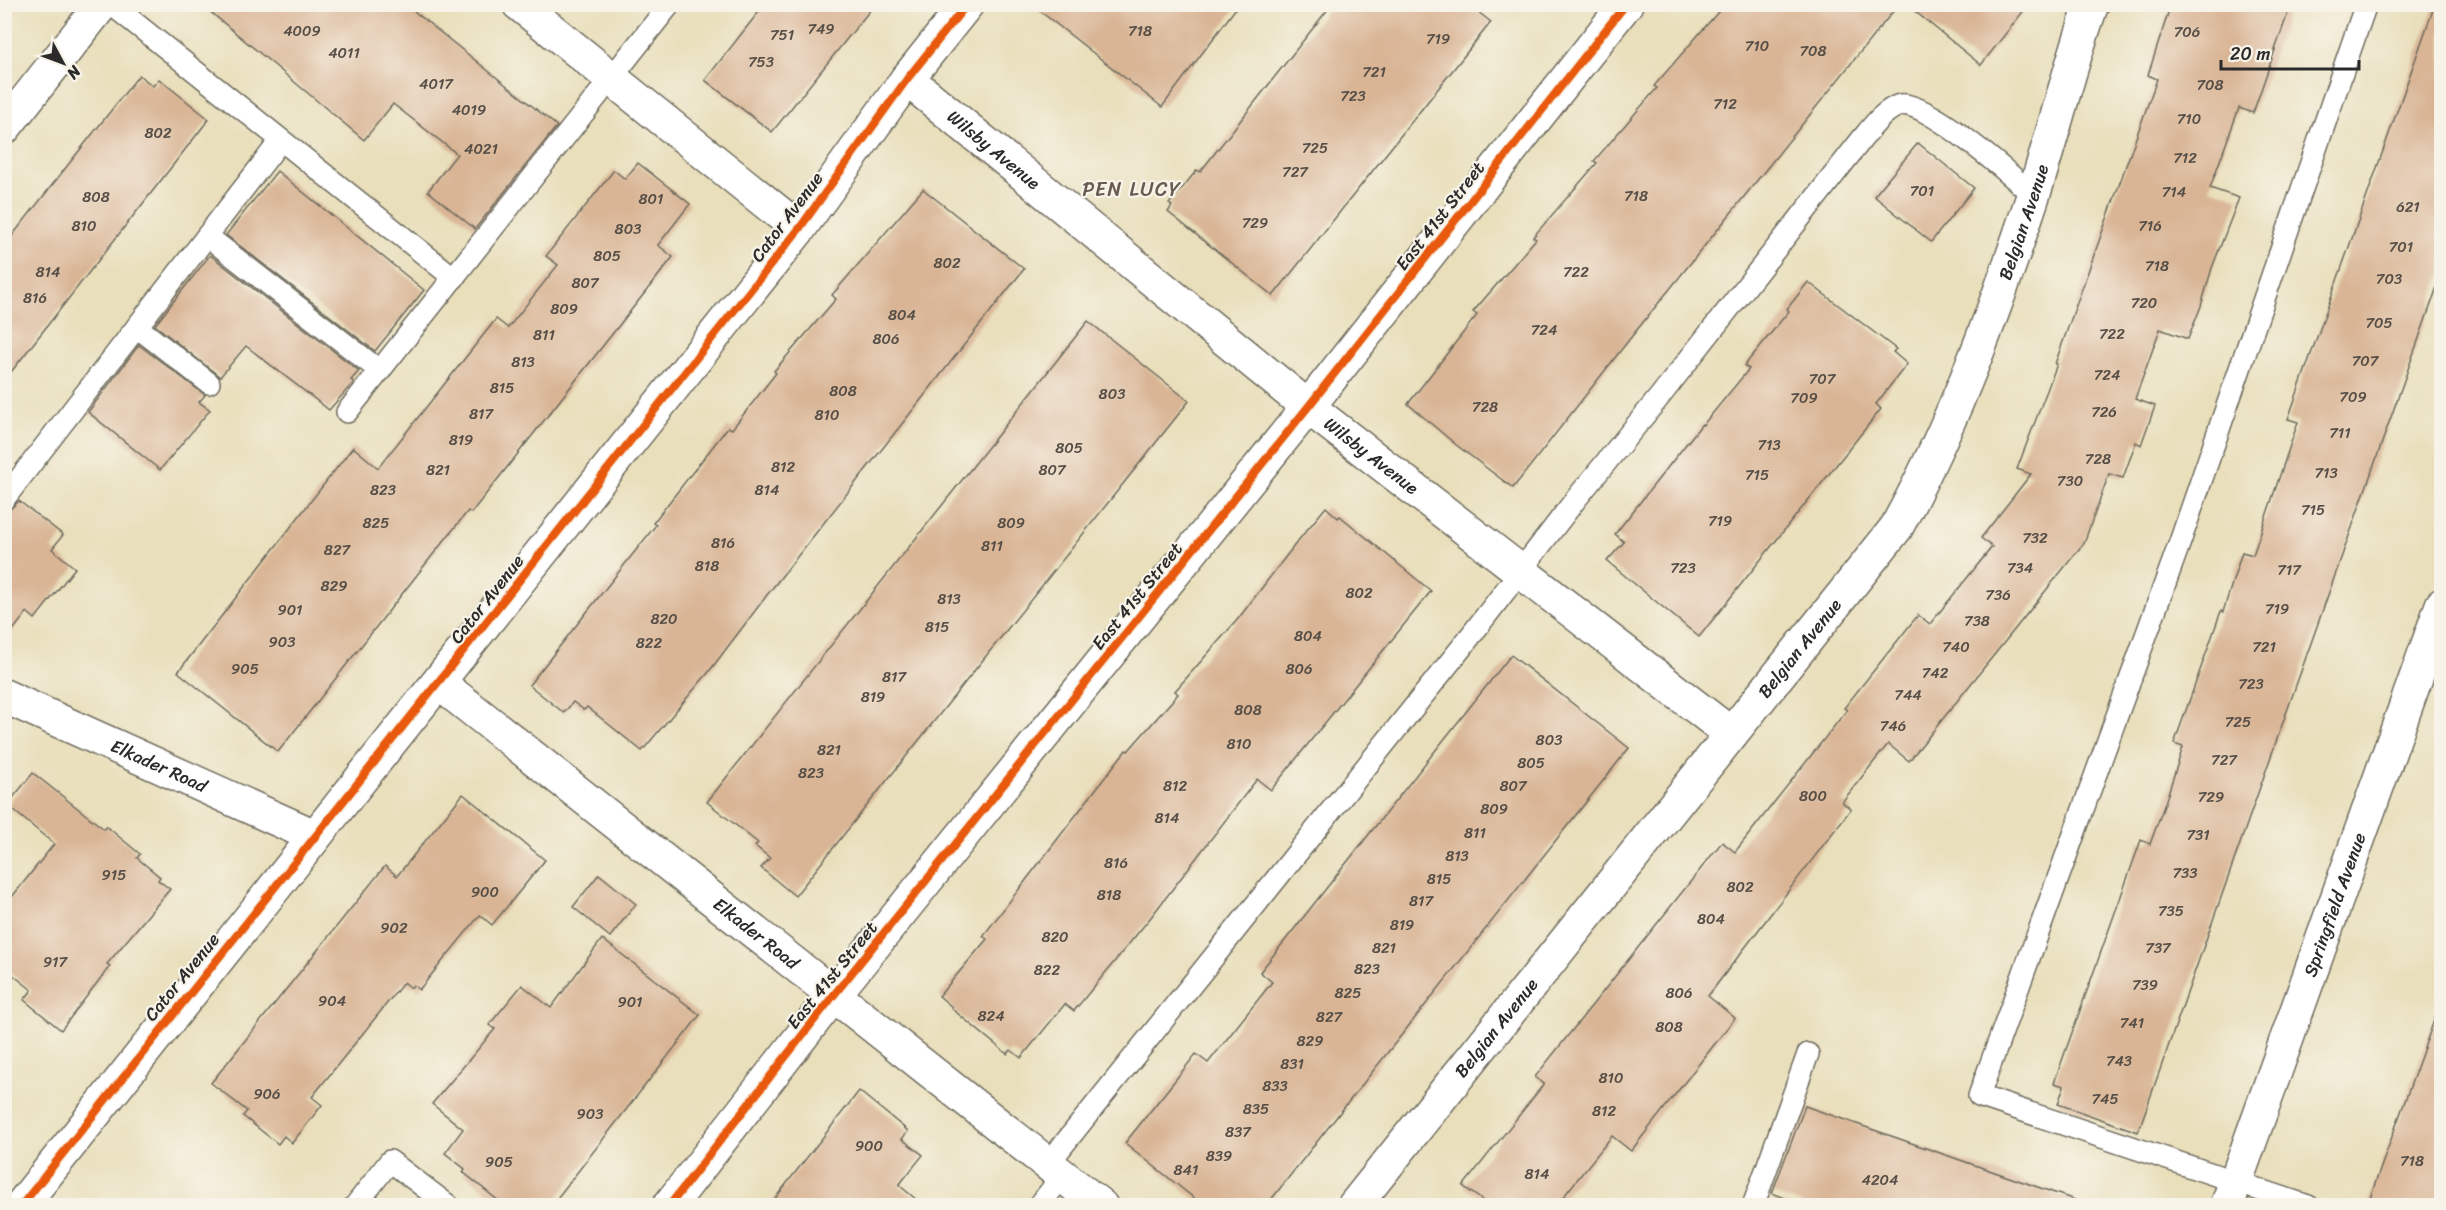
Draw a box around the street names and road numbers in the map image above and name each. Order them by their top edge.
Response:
street label: Wilsby Avenue [940,102,1048,198]
street label: East 41st Street [1387,154,1493,278]
street label: Belgian Avenue [1989,160,2058,285]
street label: Cator Avenue [742,165,832,269]
street label: Wilsby Avenue [1317,409,1426,503]
street label: East 41st Street [1083,535,1191,657]
street label: Cator Avenue [442,547,532,651]
street label: Belgian Avenue [1750,591,1850,705]
street label: Elkader Road [105,730,214,802]
street label: Springfield Avenue [2294,828,2375,981]
street label: Elkader Road [706,889,808,979]
street label: East 41st Street [778,914,886,1036]
street label: Cator Avenue [136,925,228,1029]
street label: Belgian Avenue [1446,970,1547,1085]

